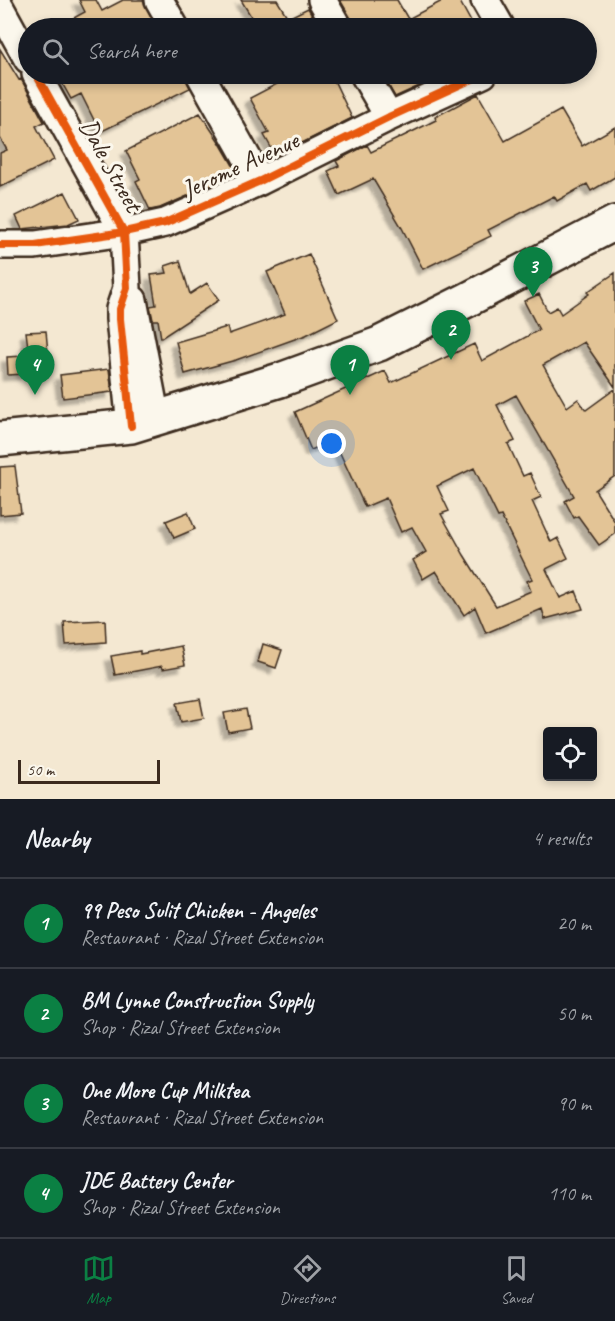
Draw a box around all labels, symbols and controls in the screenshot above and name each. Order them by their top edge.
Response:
search box [18,18,597,84]
icon: search [39,35,72,68]
text: Search here [87,37,177,65]
street label: Dale Street [72,113,151,220]
street label: Jerome Avenue [174,123,305,207]
pin: 3 [514,248,552,297]
pin: 2 [432,310,470,360]
pin: 4 [15,346,54,395]
pin: 1 [330,346,370,395]
your location [317,429,346,458]
map controls [543,727,597,781]
button: locate [543,727,597,781]
scale bar [18,757,160,784]
text: 50 m [27,760,54,780]
text: Nearby [24,822,89,855]
text: 4 results [532,826,591,851]
text: 99 Peso Sulit Chicken - Angeles [81,897,316,925]
text: 1 [39,911,48,936]
text: 20 m [557,911,591,936]
text: Restaurant · Rizal Street Extension [81,925,323,950]
text: BM Lynne Construction Supply [81,987,313,1015]
text: 2 [39,1001,48,1026]
text: 50 m [557,1001,591,1026]
text: Shop · Rizal Street Extension [81,1015,280,1040]
text: One More Cup Milktea [81,1077,249,1105]
text: 3 [39,1091,48,1116]
text: 90 m [557,1091,591,1116]
text: Restaurant · Rizal Street Extension [81,1105,323,1130]
text: JDE Battery Center [81,1167,232,1195]
text: 4 [39,1181,48,1206]
text: 110 m [548,1181,591,1206]
text: Shop · Rizal Street Extension [81,1195,280,1220]
tab: Map [82,1252,115,1308]
tab: Directions [280,1252,335,1308]
tab: Saved [500,1252,533,1308]

